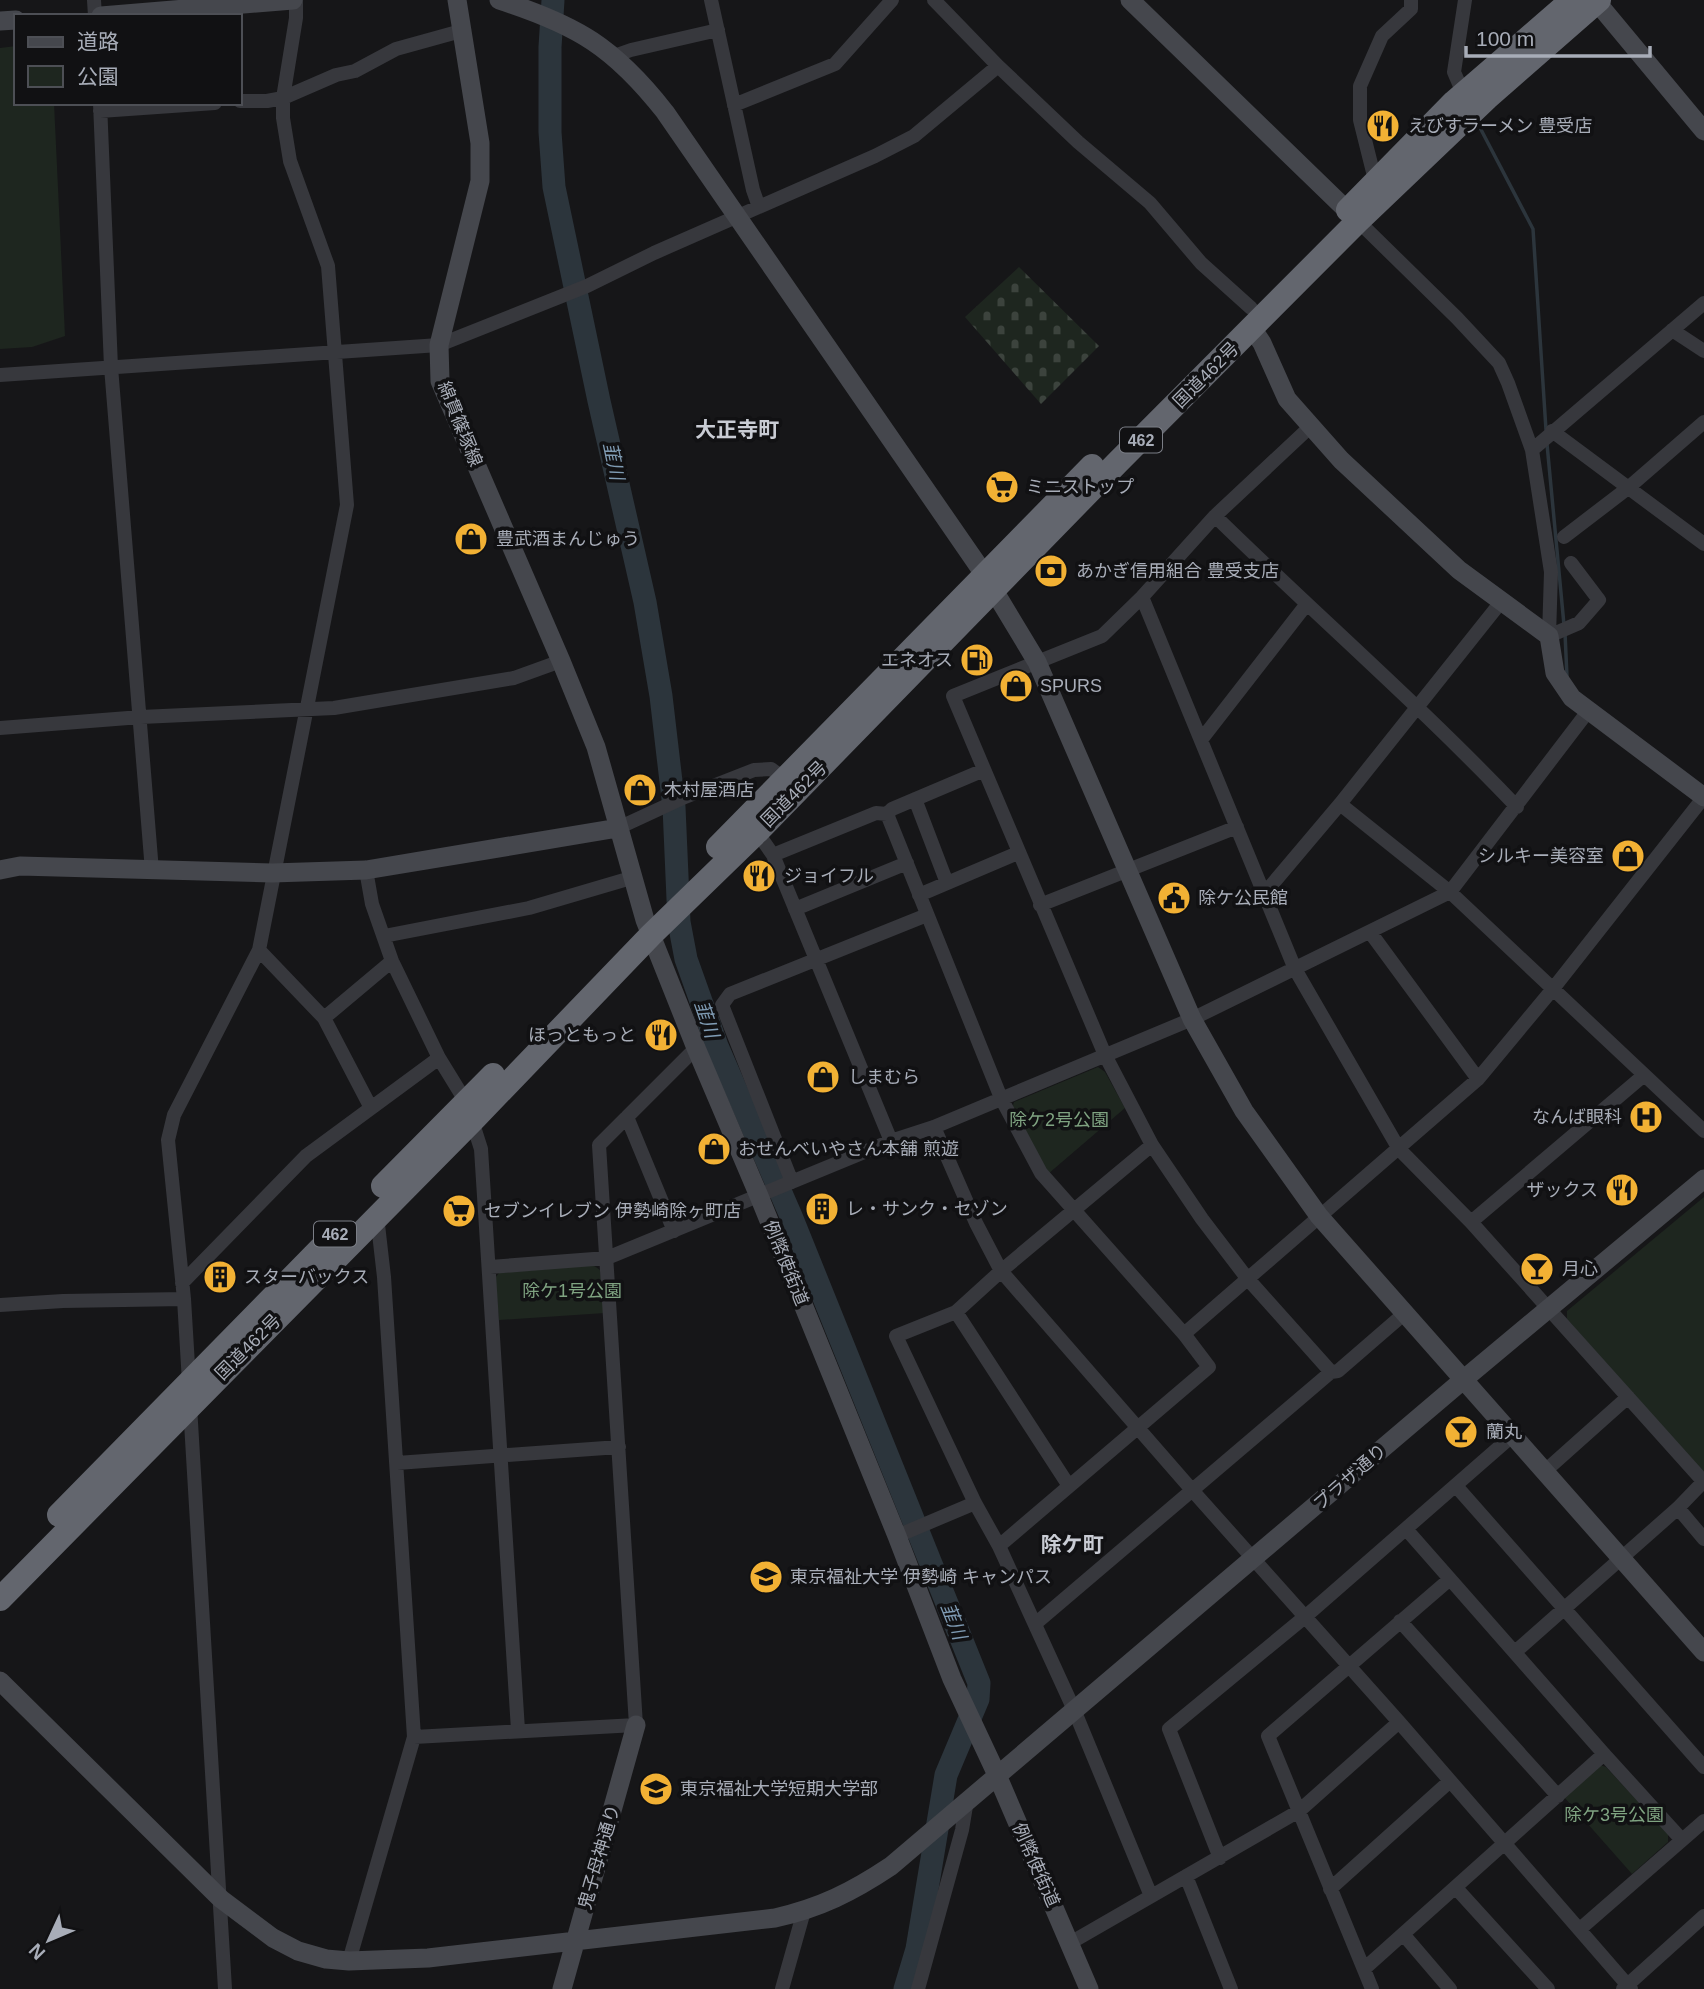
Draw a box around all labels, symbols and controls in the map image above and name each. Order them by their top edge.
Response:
legend [14,14,242,105]
scale bar [1466,14,1650,58]
text: 100 m [1476,27,1534,50]
text: 道路 [77,30,119,53]
text: 公園 [77,65,119,88]
restaurant icon: えびすラーメン 豊受店 [1364,107,1402,145]
place label: えびすラーメン 豊受店 [1408,116,1592,136]
street label: 国道462号 [1169,338,1243,412]
street label: 綿貫篠塚線 [434,379,486,469]
district label: 大正寺町 [695,418,779,441]
road number: 462 [1120,428,1162,452]
water label: 韮川 [599,440,628,484]
supermarket icon: ミニストップ [983,468,1021,506]
place label: ミニストップ [1026,477,1134,497]
shop icon: 豊武酒まんじゅう [452,520,490,558]
place label: 豊武酒まんじゅう [496,529,640,549]
bank icon: あかぎ信用組合 豊受支店 [1032,552,1070,590]
place label: あかぎ信用組合 豊受支店 [1076,561,1279,581]
fuel station icon: エネオス [958,641,996,679]
place label: エネオス [881,650,953,670]
shop icon: SPURS [997,667,1035,705]
place label: SPURS [1040,676,1102,696]
street label: 国道462号 [757,757,831,831]
shop icon: 木村屋酒店 [621,771,659,809]
place label: 木村屋酒店 [664,780,754,800]
shop icon: シルキー美容室 [1609,837,1647,875]
place label: シルキー美容室 [1478,846,1604,866]
restaurant icon: ジョイフル [740,857,778,895]
place label: ジョイフル [784,866,874,886]
public building icon: 除ケ公民館 [1155,879,1193,917]
place label: 除ケ公民館 [1198,888,1288,908]
water label: 韮川 [690,998,723,1042]
restaurant icon: ほっともっと [642,1016,680,1054]
place label: ほっともっと [528,1025,636,1045]
shop icon: しまむら [804,1058,842,1096]
place label: しまむら [848,1067,920,1087]
hospital icon: なんば眼科 [1627,1098,1665,1136]
place label: なんば眼科 [1532,1107,1622,1127]
park label: 除ケ2号公園 [1009,1110,1109,1130]
shop icon: おせんベいやさん本舗 煎遊 [695,1130,733,1168]
place label: おせんベいやさん本舗 煎遊 [738,1139,959,1159]
restaurant icon: ザックス [1603,1171,1641,1209]
place label: ザックス [1527,1180,1598,1200]
building icon: レ・サンク・セゾン [803,1190,841,1228]
supermarket icon: セブンイレブン 伊勢崎除ヶ町店 [440,1192,478,1230]
place label: レ・サンク・セゾン [846,1199,1008,1219]
place label: セブンイレブン 伊勢崎除ヶ町店 [484,1201,741,1221]
street label: 例幣使街道 [760,1218,812,1308]
road number: 462 [314,1222,356,1246]
bar icon: 月心 [1518,1250,1556,1288]
building icon: スターバックス [201,1258,239,1296]
place label: 月心 [1562,1259,1598,1279]
place label: スターバックス [244,1267,369,1287]
park label: 除ケ1号公園 [522,1281,622,1301]
street label: 国道462号 [211,1310,285,1384]
bar icon: 蘭丸 [1442,1413,1480,1451]
place label: 蘭丸 [1486,1422,1522,1442]
street label: プラザ通り [1309,1440,1391,1514]
district label: 除ケ町 [1041,1533,1104,1556]
school or university icon: 東京福祉大学 伊勢崎 キャンパス [747,1558,785,1596]
place label: 東京福祉大学 伊勢崎 キャンパス [790,1567,1052,1587]
water label: 韮川 [937,1600,971,1645]
school or university icon: 東京福祉大学短期大学部 [637,1770,675,1808]
place label: 東京福祉大学短期大学部 [680,1779,878,1799]
street label: 鬼子母神通り [575,1802,623,1912]
park label: 除ケ3号公園 [1564,1805,1664,1825]
street label: 例幣使街道 [1009,1820,1063,1910]
north arrow [14,1905,84,1975]
text: N [25,1939,49,1964]

